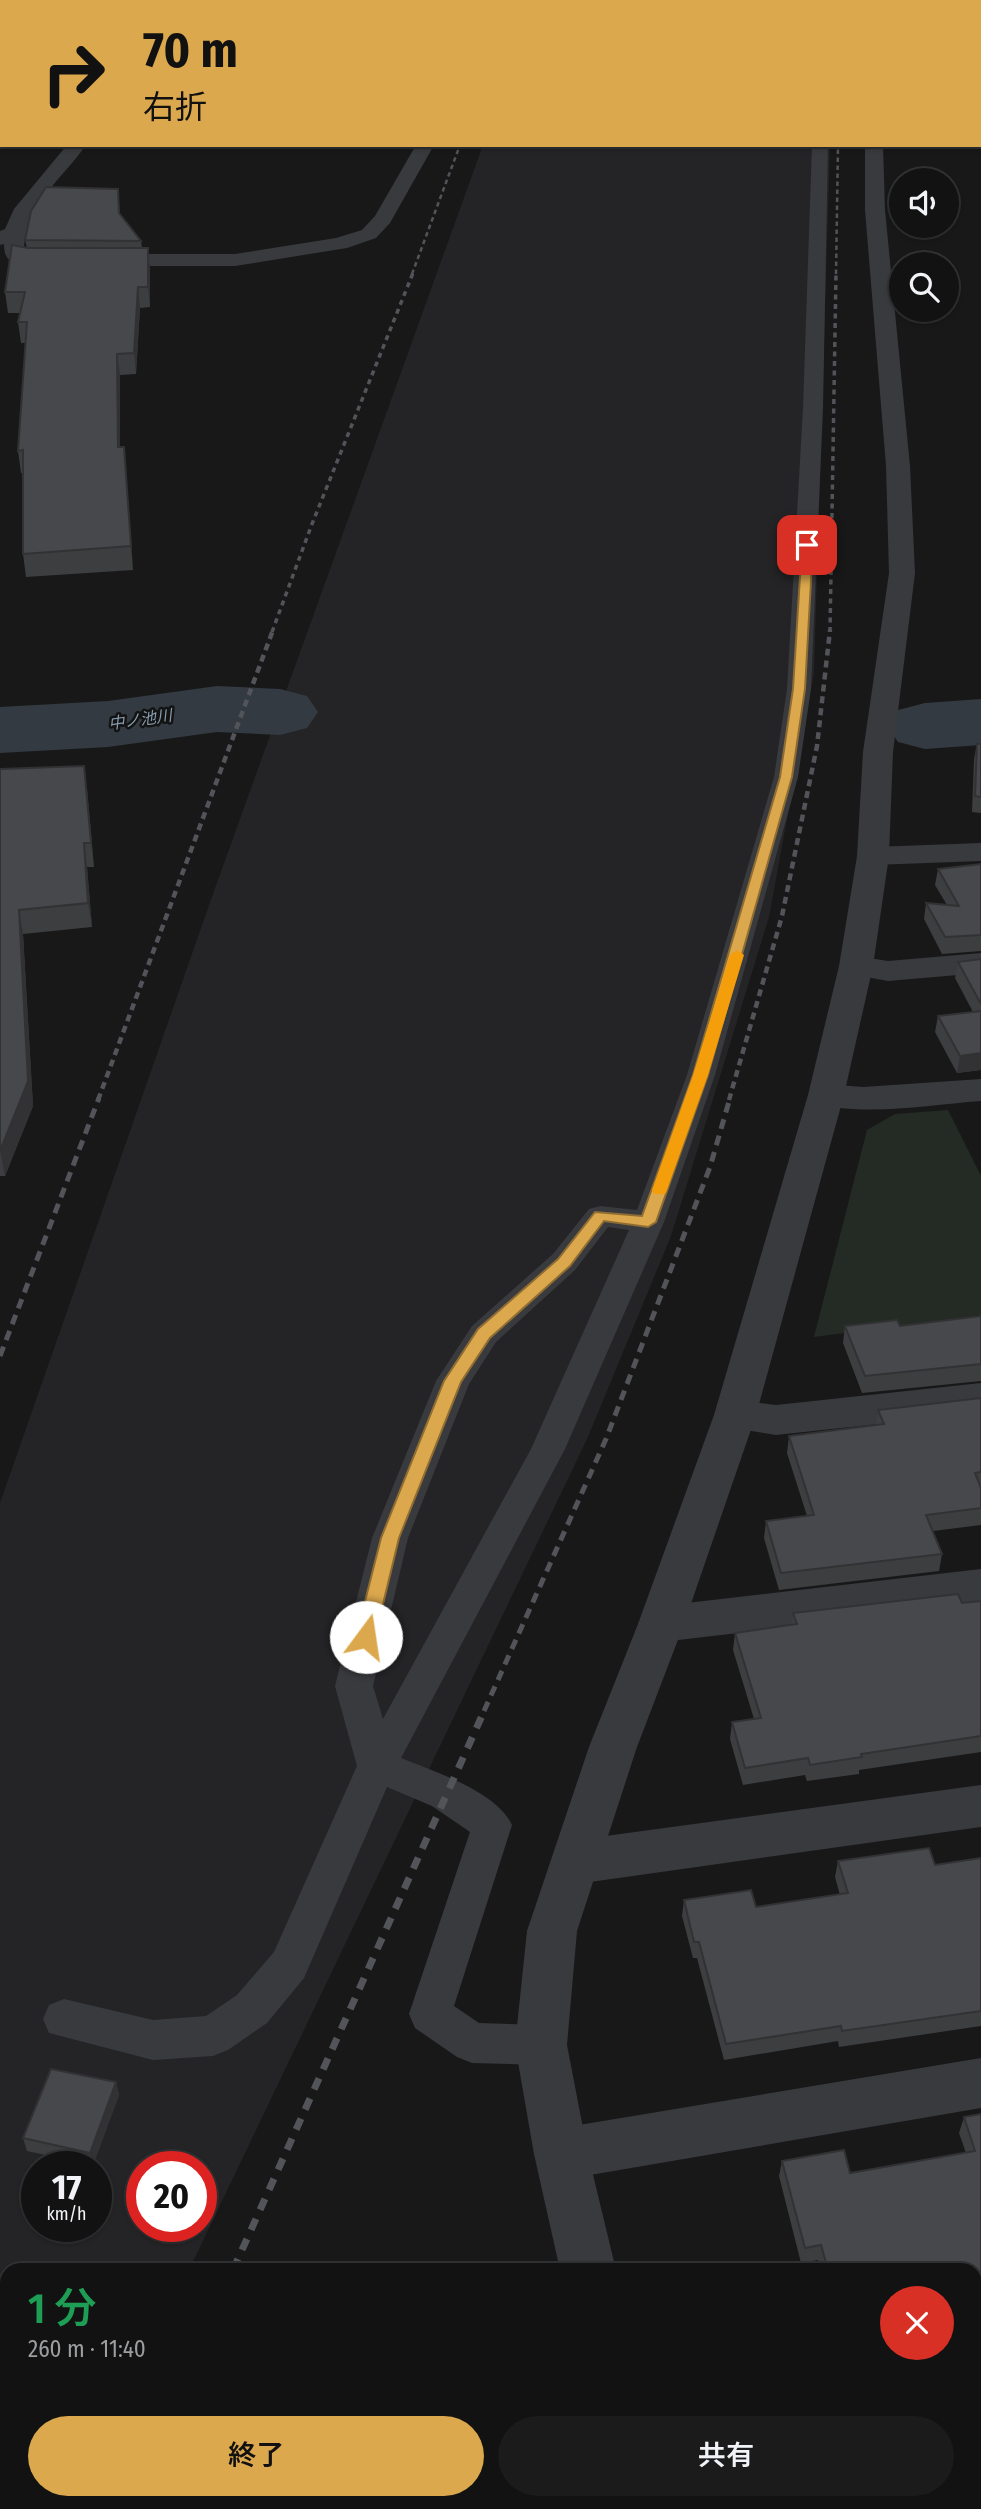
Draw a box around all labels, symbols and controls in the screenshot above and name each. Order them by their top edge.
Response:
text: 70 m [143,21,238,80]
icon: right [28,28,119,119]
text: 右折 [143,88,207,126]
map controls [889,168,959,322]
button: sound [889,168,959,238]
button: search [889,252,959,322]
pin [777,515,837,575]
icon: arrive [788,526,826,564]
water label: 中ノ池川 [107,705,175,733]
position arrow [329,1600,403,1674]
speed limit sign: 20 [126,2151,217,2242]
text: 17 [52,2166,81,2208]
text: km/h [46,2203,87,2225]
text: 1 分 [28,2284,97,2334]
button: close [880,2286,954,2360]
text: 260 m · 11:40 [28,2335,146,2363]
button: 終了 [28,2416,484,2496]
button: 共有 [498,2416,954,2496]

